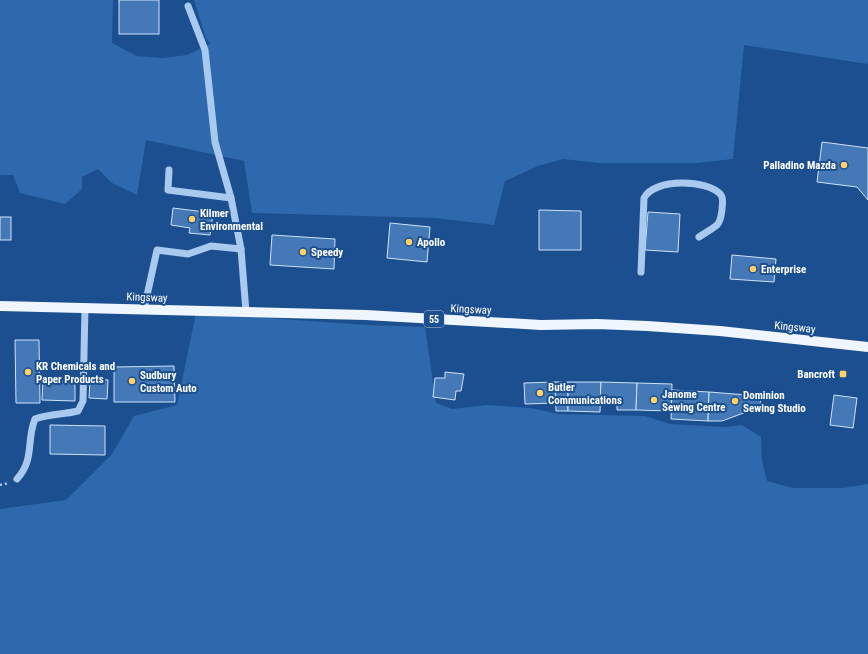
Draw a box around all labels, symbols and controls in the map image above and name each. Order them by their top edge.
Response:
place label: Palladino Mazda [763,159,836,172]
marker: Palladino Mazda [839,160,849,170]
place label: Kilmer Environmental [200,207,263,233]
marker: Kilmer Environmental [187,214,197,224]
place label: Apollo [417,236,446,249]
marker: Apollo [404,237,414,247]
place label: Speedy [311,246,343,259]
marker: Speedy [298,247,308,257]
place label: Enterprise [761,263,806,276]
marker: Enterprise [748,264,758,274]
street label: Kingsway [126,290,168,305]
street label: Kingsway [450,302,492,317]
road number: 55 [424,311,444,327]
street label: Kingsway [774,319,817,336]
place label: KR Chemicals and Paper Products [36,360,115,386]
marker: KR Chemicals and Paper Products [23,367,33,377]
place label: Bancroft [797,368,836,381]
place label: Sudbury Custom Auto [140,369,197,395]
marker: Bancroft [838,369,848,379]
marker: Sudbury Custom Auto [127,376,137,386]
place label: Butler Communications [548,381,622,407]
marker: Butler Communications [535,388,545,398]
place label: Janome Sewing Centre [662,388,726,414]
place label: Dominion Sewing Studio [743,389,806,415]
marker: Janome Sewing Centre [649,395,659,405]
marker: Dominion Sewing Studio [730,396,740,406]

